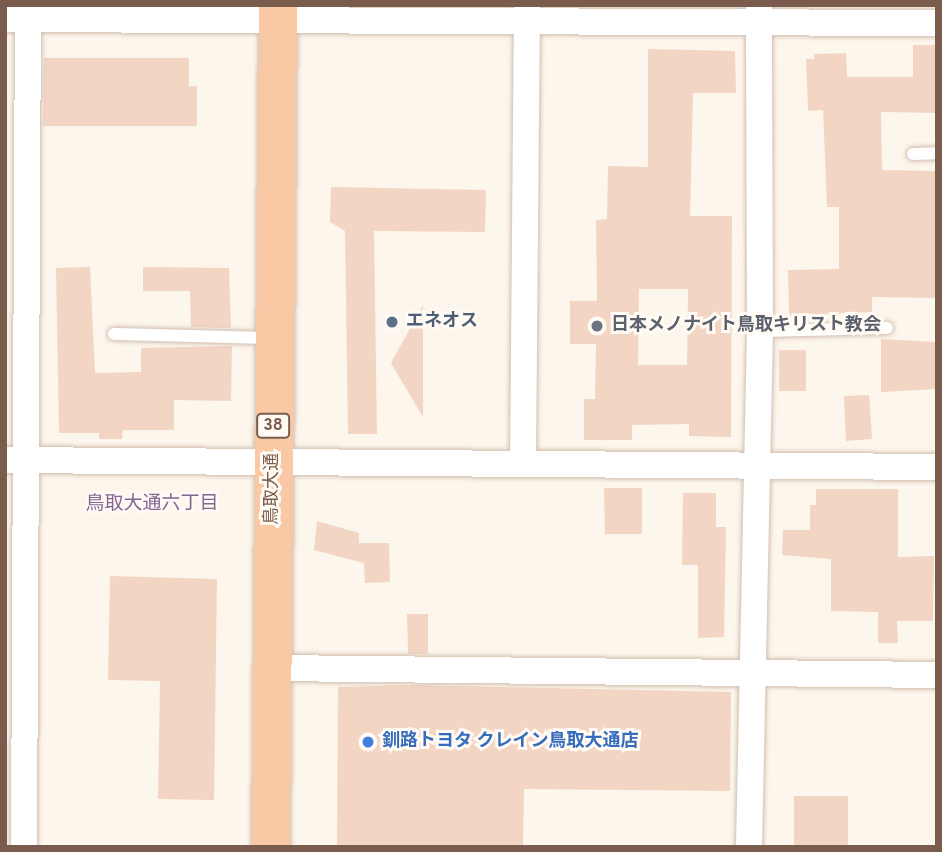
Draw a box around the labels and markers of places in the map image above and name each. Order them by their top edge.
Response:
place label: エネオス [406,311,478,333]
marker: エネオス [384,314,400,330]
place label: 日本メノナイト鳥取キリスト教会 [611,315,881,337]
marker: 日本メノナイト鳥取キリスト教会 [589,318,605,334]
place label: 釧路トヨタ クレイン鳥取大通店 [382,731,638,753]
marker: 釧路トヨタ クレイン鳥取大通店 [360,734,376,750]

